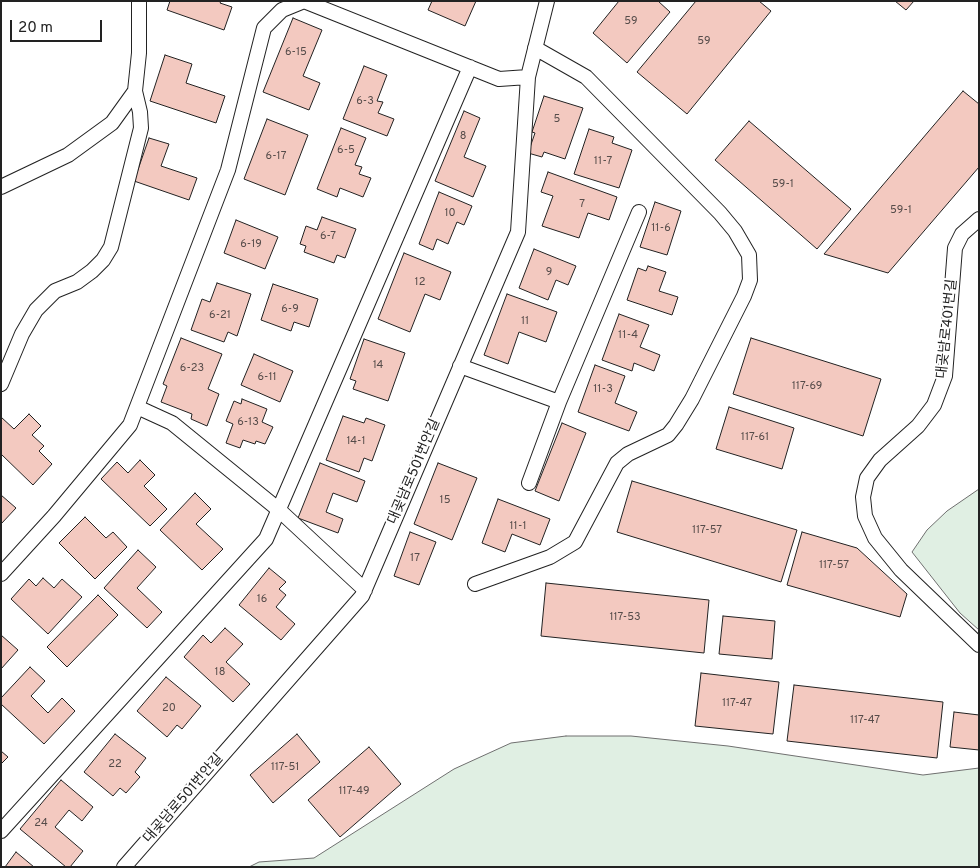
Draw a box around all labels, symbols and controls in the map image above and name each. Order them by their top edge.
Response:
scale bar [12,10,105,42]
house number: 59 [624,15,638,29]
text: 20 m [18,19,53,38]
house number: 59 [697,35,711,49]
house number: 6-15 [285,46,307,60]
house number: 6-3 [356,95,374,109]
house number: 5 [554,113,560,127]
house number: 8 [460,130,466,144]
house number: 6-5 [337,144,355,158]
house number: 6-17 [266,150,286,164]
house number: 11-7 [594,155,612,169]
house number: 59-1 [772,178,794,192]
house number: 7 [579,198,585,212]
house number: 59-1 [890,204,912,218]
house number: 10 [444,207,456,221]
house number: 11-6 [651,222,671,236]
house number: 6-7 [320,230,336,244]
house number: 6-19 [240,238,262,252]
house number: 9 [546,266,552,280]
house number: 12 [415,276,425,290]
street label: 대곶남로401번길 [934,278,962,380]
house number: 6-9 [281,303,299,317]
house number: 6-21 [209,309,231,323]
house number: 11 [521,315,529,329]
house number: 11-4 [618,329,638,343]
house number: 14 [373,359,383,373]
house number: 6-23 [180,362,204,376]
house number: 6-11 [257,371,277,385]
house number: 117-69 [792,380,822,394]
house number: 11-3 [593,383,613,397]
house number: 6-13 [237,416,259,430]
street label: 대곶남로501번안길 [385,417,445,527]
house number: 117-61 [741,431,769,445]
house number: 14-1 [346,435,366,449]
house number: 15 [440,494,450,508]
house number: 11-1 [509,520,527,534]
house number: 117-57 [692,524,722,538]
house number: 17 [410,552,420,566]
house number: 117-57 [819,559,849,573]
house number: 16 [257,593,267,607]
house number: 117-53 [609,611,641,625]
house number: 18 [215,666,225,680]
house number: 117-47 [722,697,752,711]
house number: 20 [162,702,176,716]
house number: 117-47 [850,714,880,728]
street label: 대곶남로501번안길 [141,751,227,847]
house number: 22 [108,758,122,772]
house number: 117-51 [271,761,299,775]
house number: 117-49 [339,785,369,799]
house number: 24 [34,817,48,831]

